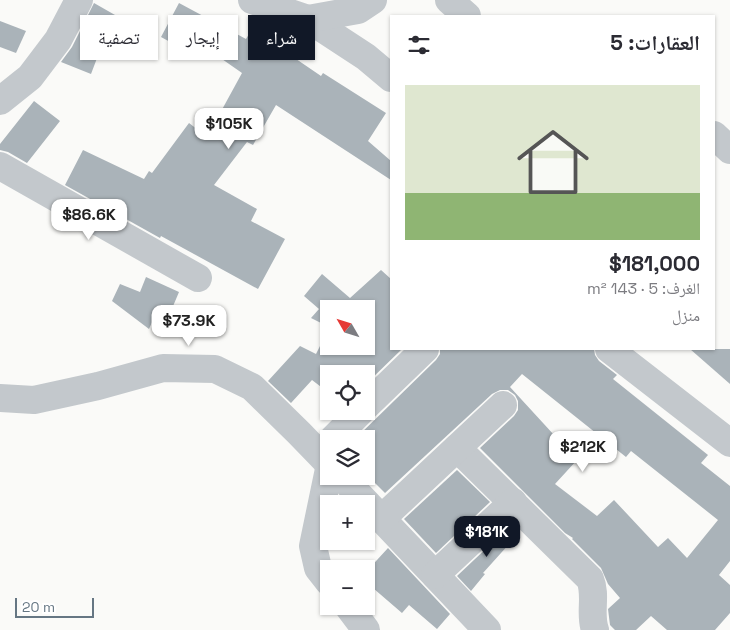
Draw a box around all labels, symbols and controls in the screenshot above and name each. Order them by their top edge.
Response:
chip: تصفية [80,15,158,60]
chip: إيجار [168,15,238,60]
chip: شراء [248,15,315,60]
text: العقارات: 5 [610,29,700,56]
icon: filters [405,31,433,59]
pin: $105K [194,108,264,150]
text: $105K [206,113,252,134]
icon: home [508,117,598,207]
pin: $86.6K [48,198,130,241]
text: $86.6K [62,204,116,225]
text: $181,000 [609,250,700,277]
text: الغرف: 5 · 143 m² [587,278,700,299]
north arrow [320,300,375,355]
map controls [320,300,375,615]
pin: $73.9K [148,304,230,347]
text: منزل [672,305,700,326]
text: $73.9K [163,310,215,331]
button: locate [320,365,375,420]
button: layers [320,430,375,485]
pin: $212K [548,430,618,473]
text: $212K [560,436,606,457]
button: + [320,495,375,550]
pin: $181K [452,516,522,558]
text: $181K [465,521,509,542]
button: − [320,560,375,615]
scale bar [15,595,94,618]
text: 20 m [22,598,55,616]

